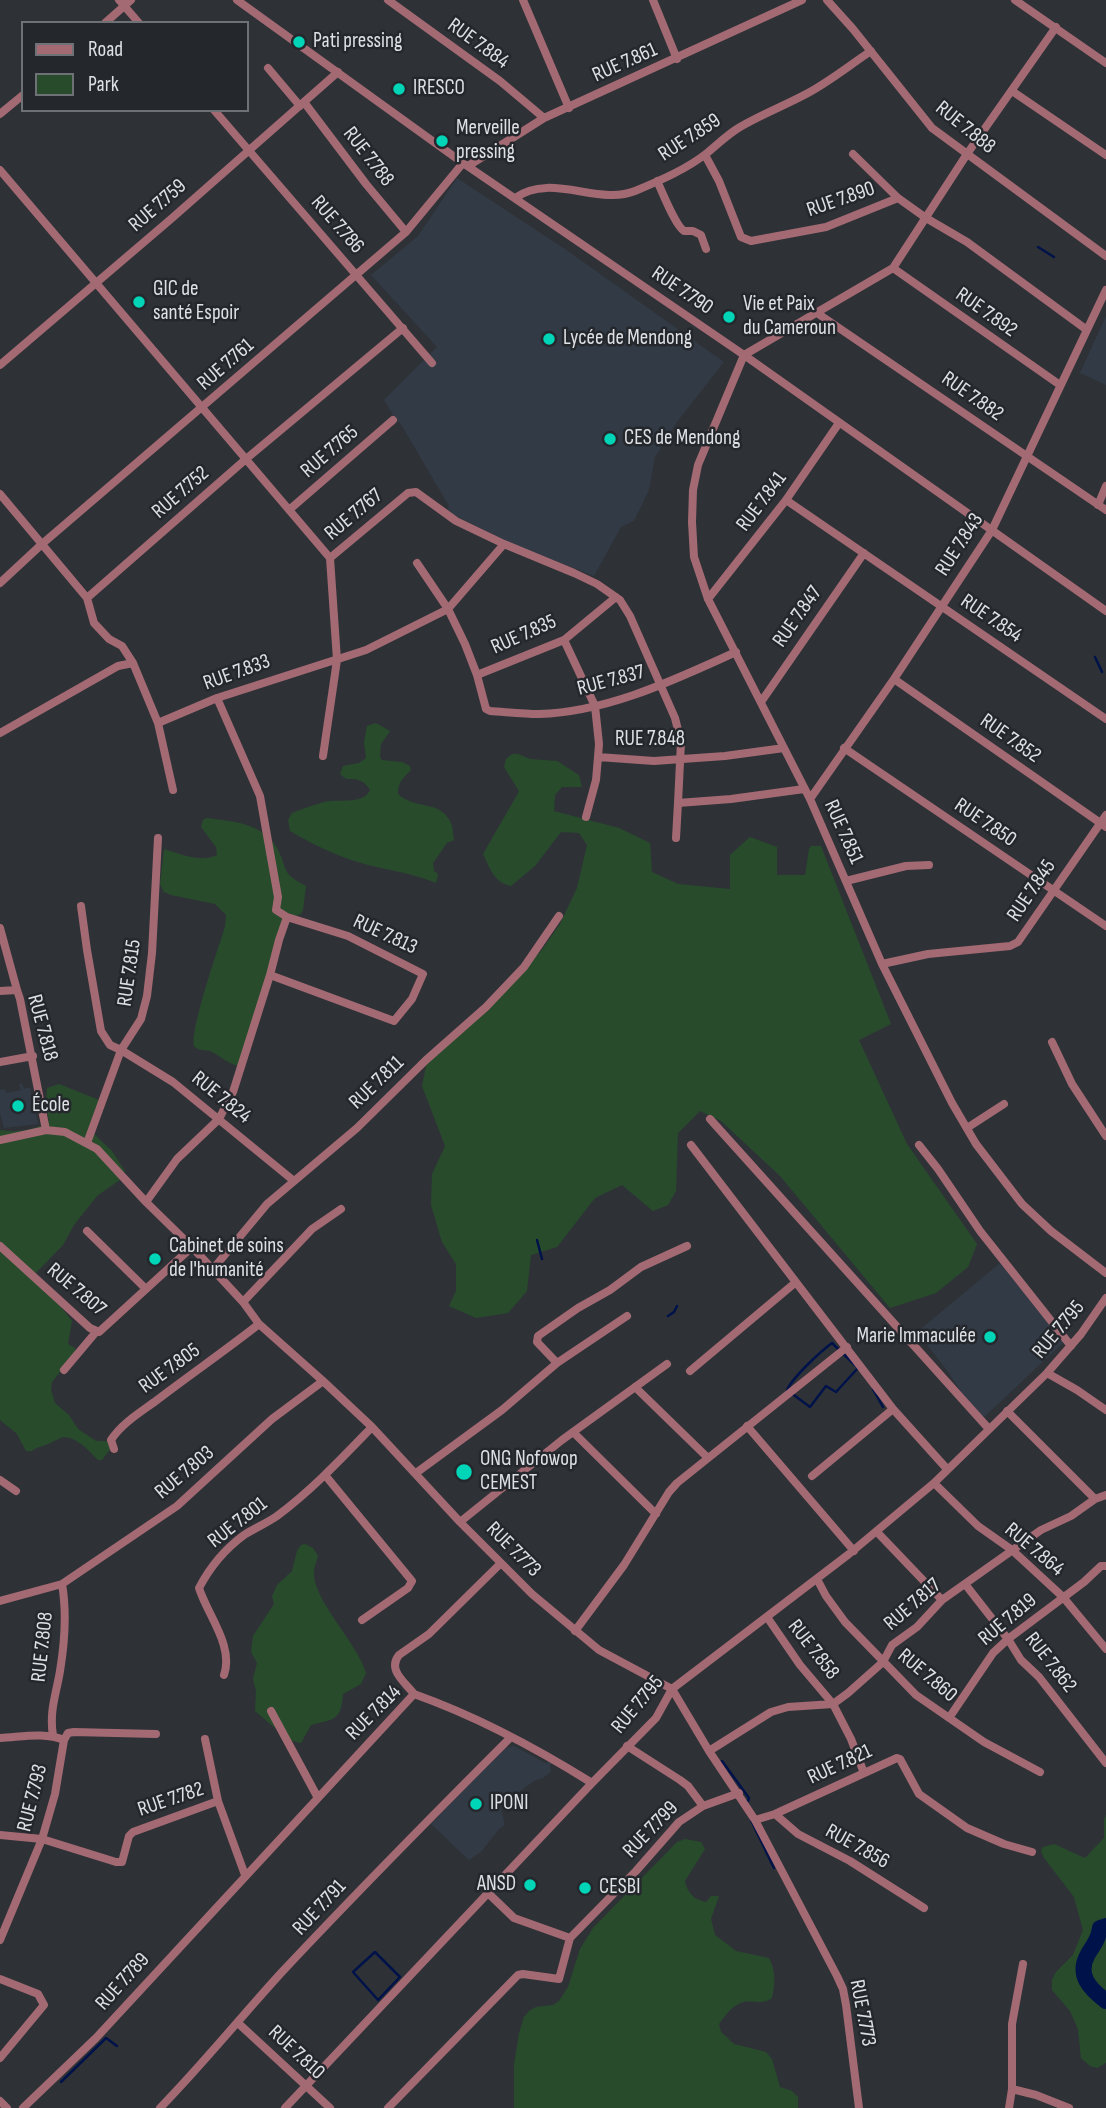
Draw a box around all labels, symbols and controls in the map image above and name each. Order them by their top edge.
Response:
street label: RUE 7.884 [442,13,514,75]
legend [21,21,248,112]
place label: Pati pressing [313,29,402,55]
marker: Pati pressing [291,34,307,50]
text: Road [88,37,123,62]
street label: RUE 7.861 [589,38,661,88]
text: Park [88,72,119,97]
place label: IRESCO [413,76,465,102]
marker: IRESCO [391,81,407,97]
street label: RUE 7.888 [930,96,1000,160]
street label: RUE 7.859 [654,109,726,167]
place label: Merveille pressing [456,116,520,166]
street label: RUE 7.788 [337,122,399,192]
marker: Merveille pressing [434,133,450,149]
street label: RUE 7.759 [124,174,192,238]
street label: RUE 7.890 [804,177,878,223]
street label: RUE 7.786 [305,191,369,259]
street label: RUE 7.790 [646,261,718,321]
place label: GIC de santé Espoir [153,277,239,327]
street label: RUE 7.892 [950,283,1022,343]
place label: Vie et Paix du Cameroun [743,292,836,342]
marker: GIC de santé Espoir [131,294,147,310]
marker: Vie et Paix du Cameroun [721,309,737,325]
place label: Lycée de Mendong [563,326,692,352]
marker: Lycée de Mendong [541,331,557,347]
street label: RUE 7.761 [193,334,259,396]
street label: RUE 7.882 [936,367,1008,427]
street label: RUE 7.765 [296,420,364,484]
place label: CES de Mendong [624,426,740,452]
marker: CES de Mendong [602,431,618,447]
street label: RUE 7.752 [147,461,215,525]
street label: RUE 7.841 [731,467,793,537]
street label: RUE 7.767 [320,484,388,546]
street label: RUE 7.843 [930,509,990,581]
street label: RUE 7.847 [768,582,828,652]
street label: RUE 7.854 [955,589,1027,649]
street label: RUE 7.835 [487,610,561,660]
street label: RUE 7.833 [200,649,274,697]
street label: RUE 7.837 [575,660,647,702]
street label: RUE 7.852 [975,709,1045,769]
street label: RUE 7.848 [615,727,685,753]
street label: RUE 7.850 [949,793,1021,853]
street label: RUE 7.851 [818,796,868,868]
street label: RUE 7.845 [1002,855,1062,927]
street label: RUE 7.813 [349,909,421,961]
street label: RUE 7.815 [113,938,147,1008]
street label: RUE 7.818 [21,992,63,1064]
street label: RUE 7.811 [344,1051,410,1115]
street label: RUE 7.824 [186,1066,256,1130]
place label: École [32,1093,70,1119]
marker: École [10,1098,26,1114]
place label: Cabinet de soins de l'humanité [169,1234,284,1284]
marker: Cabinet de soins de l'humanité [147,1251,163,1267]
street label: RUE 7.807 [41,1258,111,1322]
street label: RUE 7.795 [1028,1296,1090,1364]
place label: Marie Immaculée [856,1324,976,1350]
marker: Marie Immaculée [982,1329,998,1345]
street label: RUE 7.805 [135,1338,205,1400]
street label: RUE 7.803 [150,1441,220,1505]
place label: ONG Nofowop CEMEST [480,1447,578,1497]
marker: ONG Nofowop CEMEST [454,1462,474,1482]
street label: RUE 7.801 [203,1492,273,1554]
street label: RUE 7.773 [480,1517,546,1583]
street label: RUE 7.864 [999,1518,1069,1582]
street label: RUE 7.817 [879,1573,947,1637]
street label: RUE 7.819 [974,1588,1042,1652]
street label: RUE 7.808 [27,1611,59,1683]
street label: RUE 7.858 [782,1615,844,1685]
street label: RUE 7.862 [1019,1628,1081,1698]
street label: RUE 7.860 [892,1644,962,1708]
street label: RUE 7.795 [607,1671,669,1739]
street label: RUE 7.814 [341,1680,407,1746]
street label: RUE 7.821 [804,1739,876,1791]
street label: RUE 7.793 [13,1762,53,1834]
street label: RUE 7.782 [135,1777,207,1823]
place label: IPONI [490,1791,528,1817]
marker: IPONI [468,1796,484,1812]
street label: RUE 7.799 [618,1797,684,1863]
street label: RUE 7.856 [821,1819,893,1875]
place label: ANSD [477,1872,516,1898]
street label: RUE 7.791 [288,1875,352,1941]
place label: CESBI [599,1875,640,1901]
marker: ANSD [522,1877,538,1893]
marker: CESBI [577,1880,593,1896]
street label: RUE 7.789 [91,1948,155,2016]
street label: RUE 7.773 [843,1977,881,2049]
street label: RUE 7.810 [262,2021,330,2085]

